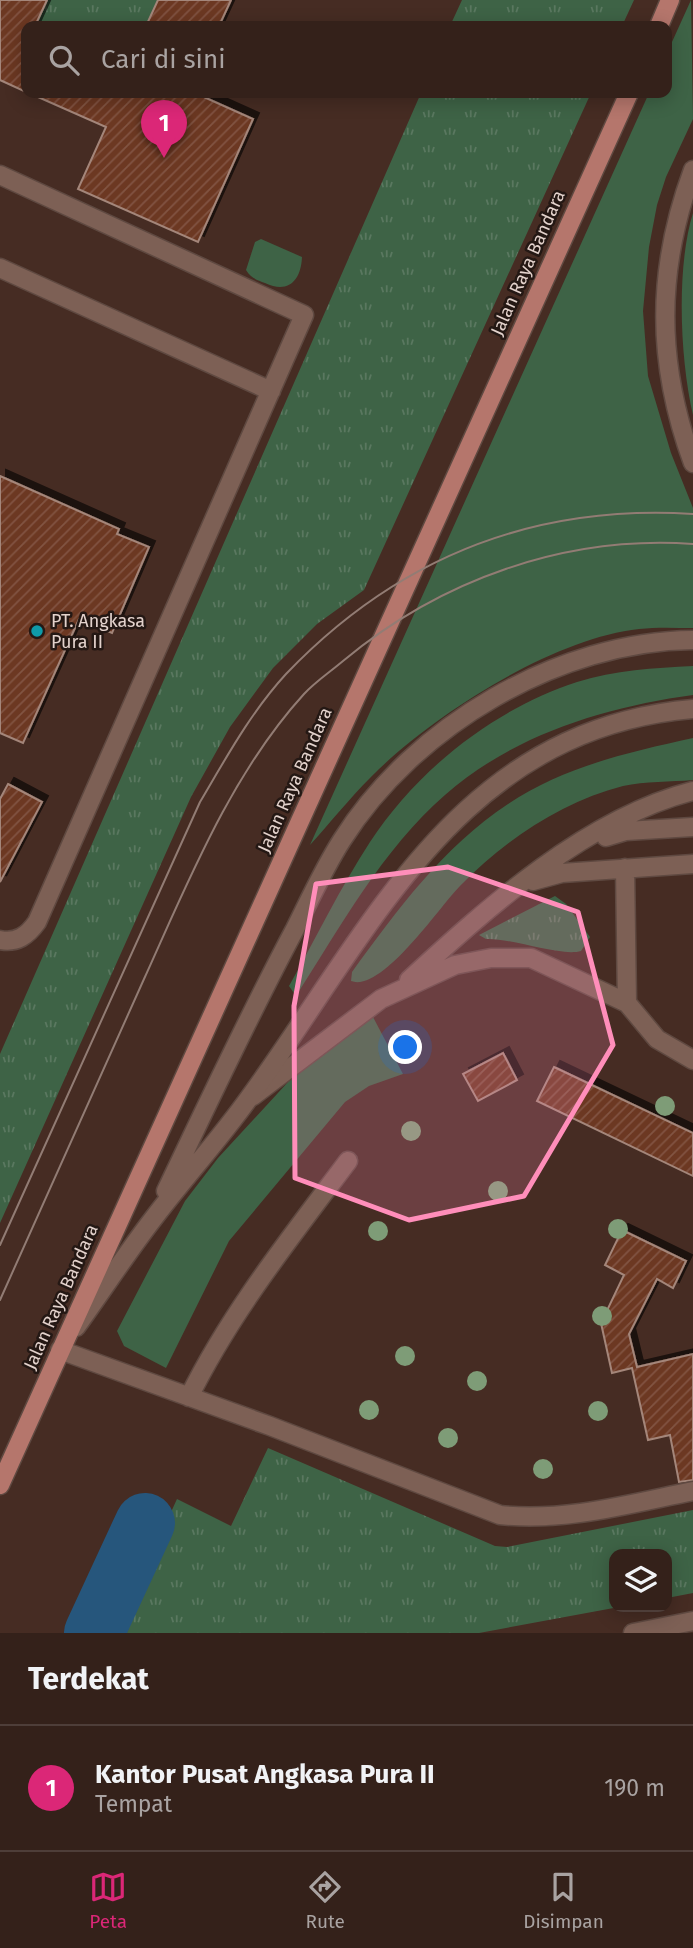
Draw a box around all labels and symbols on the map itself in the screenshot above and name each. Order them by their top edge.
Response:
pin: 1 [141,100,187,158]
street label: Jalan Raya Bandara [486,187,570,339]
place label: PT. Angkasa Pura II [51,610,145,653]
marker: PT. Angkasa Pura II [29,623,45,639]
street label: Jalan Raya Bandara [253,704,337,856]
your location [388,1030,422,1064]
street label: Jalan Raya Bandara [19,1221,103,1373]

